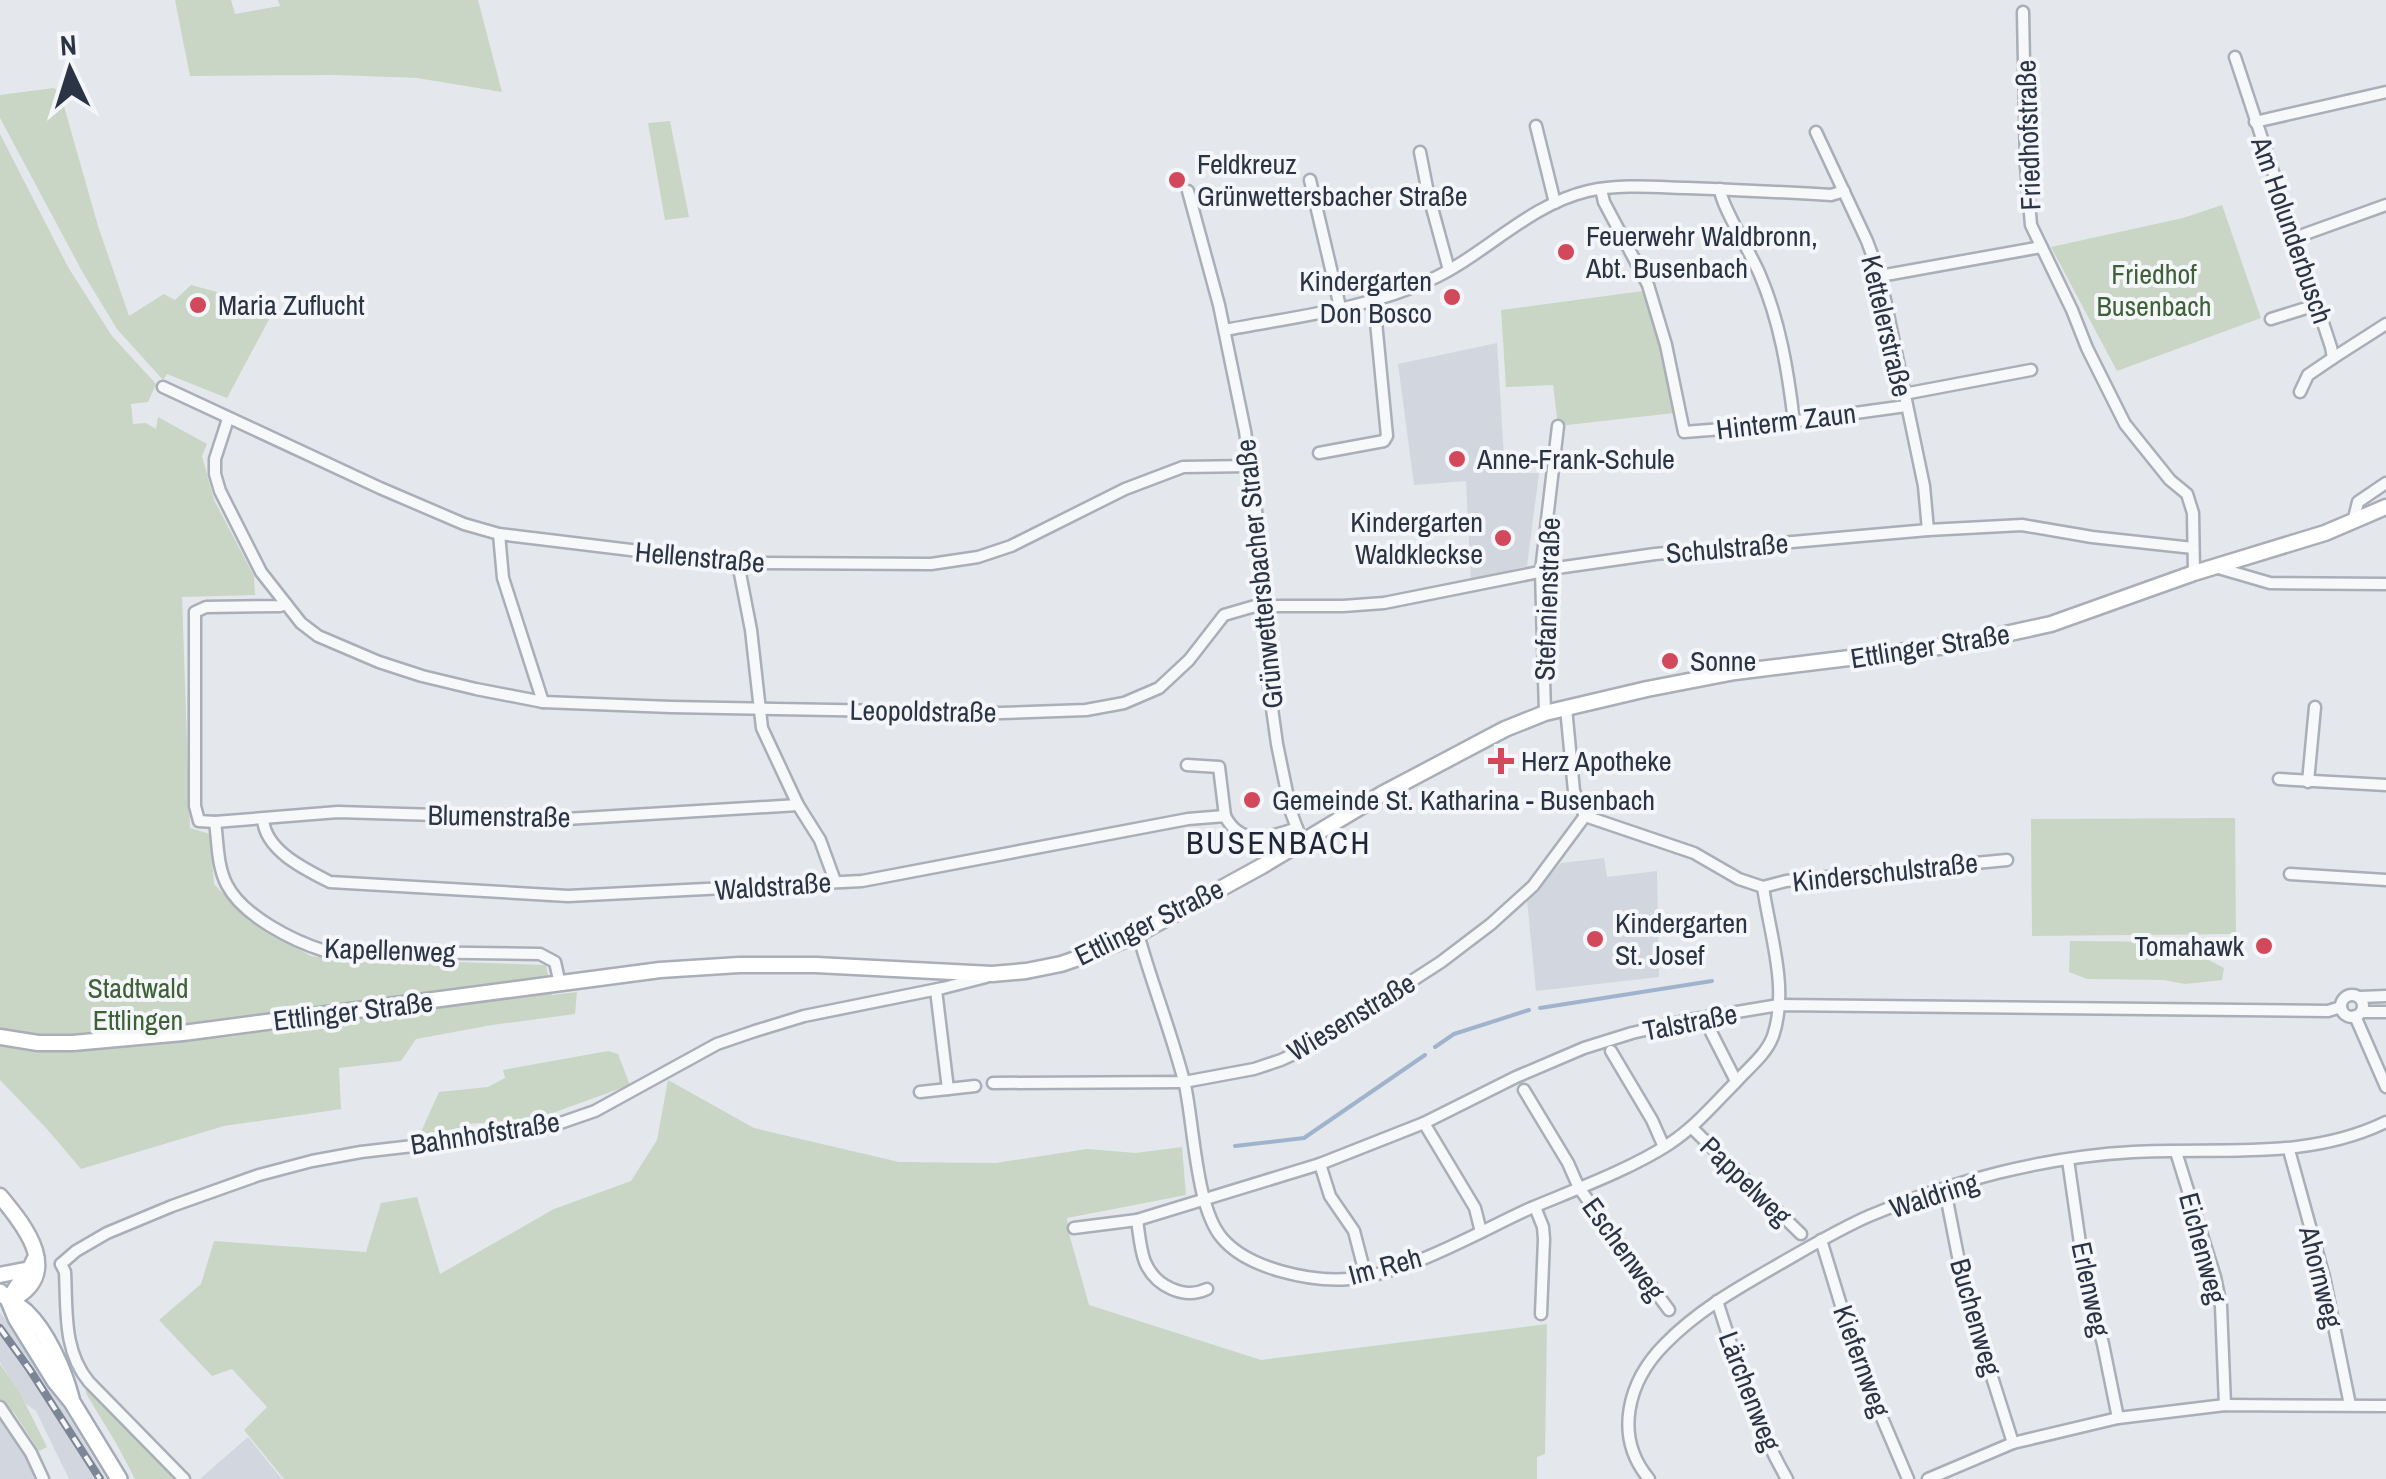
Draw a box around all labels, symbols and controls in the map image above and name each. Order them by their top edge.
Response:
north arrow [20,20,120,120]
text: N [59,26,78,65]
street label: Friedhofstraße [2006,59,2050,211]
street label: Am Holunderbusch [2242,131,2342,328]
place label: Feldkreuz Grünwettersbacher Straße [1197,145,1468,215]
marker: Feldkreuz Grünwettersbacher Straße [1166,169,1188,191]
place label: Feuerwehr Waldbronn, Abt. Busenbach [1585,217,1818,287]
marker: Feuerwehr Waldbronn, Abt. Busenbach [1555,241,1577,263]
street label: Kettelerstraße [1852,251,1922,401]
park label: Friedhof Busenbach [2097,255,2211,325]
place label: Kindergarten Don Bosco [1299,262,1432,332]
place label: Maria Zuflucht [218,286,365,324]
marker: Kindergarten Don Bosco [1441,286,1463,308]
marker: Maria Zuflucht [187,294,209,316]
street label: Hinterm Zaun [1714,394,1858,448]
street label: Grünwettersbacher Straße [1226,437,1292,711]
place label: Anne-Frank-Schule [1476,440,1675,478]
marker: Anne-Frank-Schule [1446,448,1468,470]
place label: Kindergarten Waldkleckse [1350,503,1483,573]
street label: Stefanienstraße [1525,517,1569,681]
street label: Schulstraße [1664,524,1790,572]
marker: Kindergarten Waldkleckse [1492,527,1514,549]
street label: Hellenstraße [634,532,766,582]
street label: Ettlinger Straße [1848,615,2012,677]
place label: Sonne [1690,642,1756,680]
marker: Sonne [1659,650,1681,672]
street label: Leopoldstraße [849,691,997,731]
place label: Herz Apotheke [1521,742,1672,780]
marker: Herz Apotheke [1490,750,1512,772]
place label: Gemeinde St. Katharina - Busenbach [1272,781,1655,819]
marker: Gemeinde St. Katharina - Busenbach [1241,789,1263,811]
street label: Blumenstraße [427,796,571,836]
district label: BUSENBACH [1186,821,1372,864]
street label: Kinderschulstraße [1790,843,1980,901]
street label: Waldstraße [714,863,832,909]
street label: Ettlinger Straße [1068,870,1230,974]
place label: Kindergarten St. Josef [1615,904,1748,974]
place label: Tomahawk [2134,927,2245,965]
marker: Kindergarten St. Josef [1584,928,1606,950]
street label: Kapellenweg [324,929,457,971]
marker: Tomahawk [2253,935,2275,957]
street label: Wiesenstraße [1280,964,1422,1070]
park label: Stadtwald Ettlingen [88,969,188,1039]
street label: Ettlinger Straße [271,982,435,1040]
street label: Talstraße [1640,994,1740,1050]
street label: Bahnhofstraße [408,1102,562,1164]
street label: Pappelweg [1692,1128,1800,1234]
street label: Waldring [1885,1163,1983,1227]
street label: Eichenweg [2170,1188,2236,1308]
street label: Eschenweg [1574,1190,1674,1308]
street label: Ahornweg [2290,1221,2352,1332]
street label: Im Reh [1344,1238,1426,1294]
street label: Erlenweg [2062,1238,2120,1340]
street label: Buchenweg [1941,1254,2011,1380]
street label: Kiefernweg [1824,1300,1900,1422]
street label: Lärchenweg [1710,1326,1790,1456]

